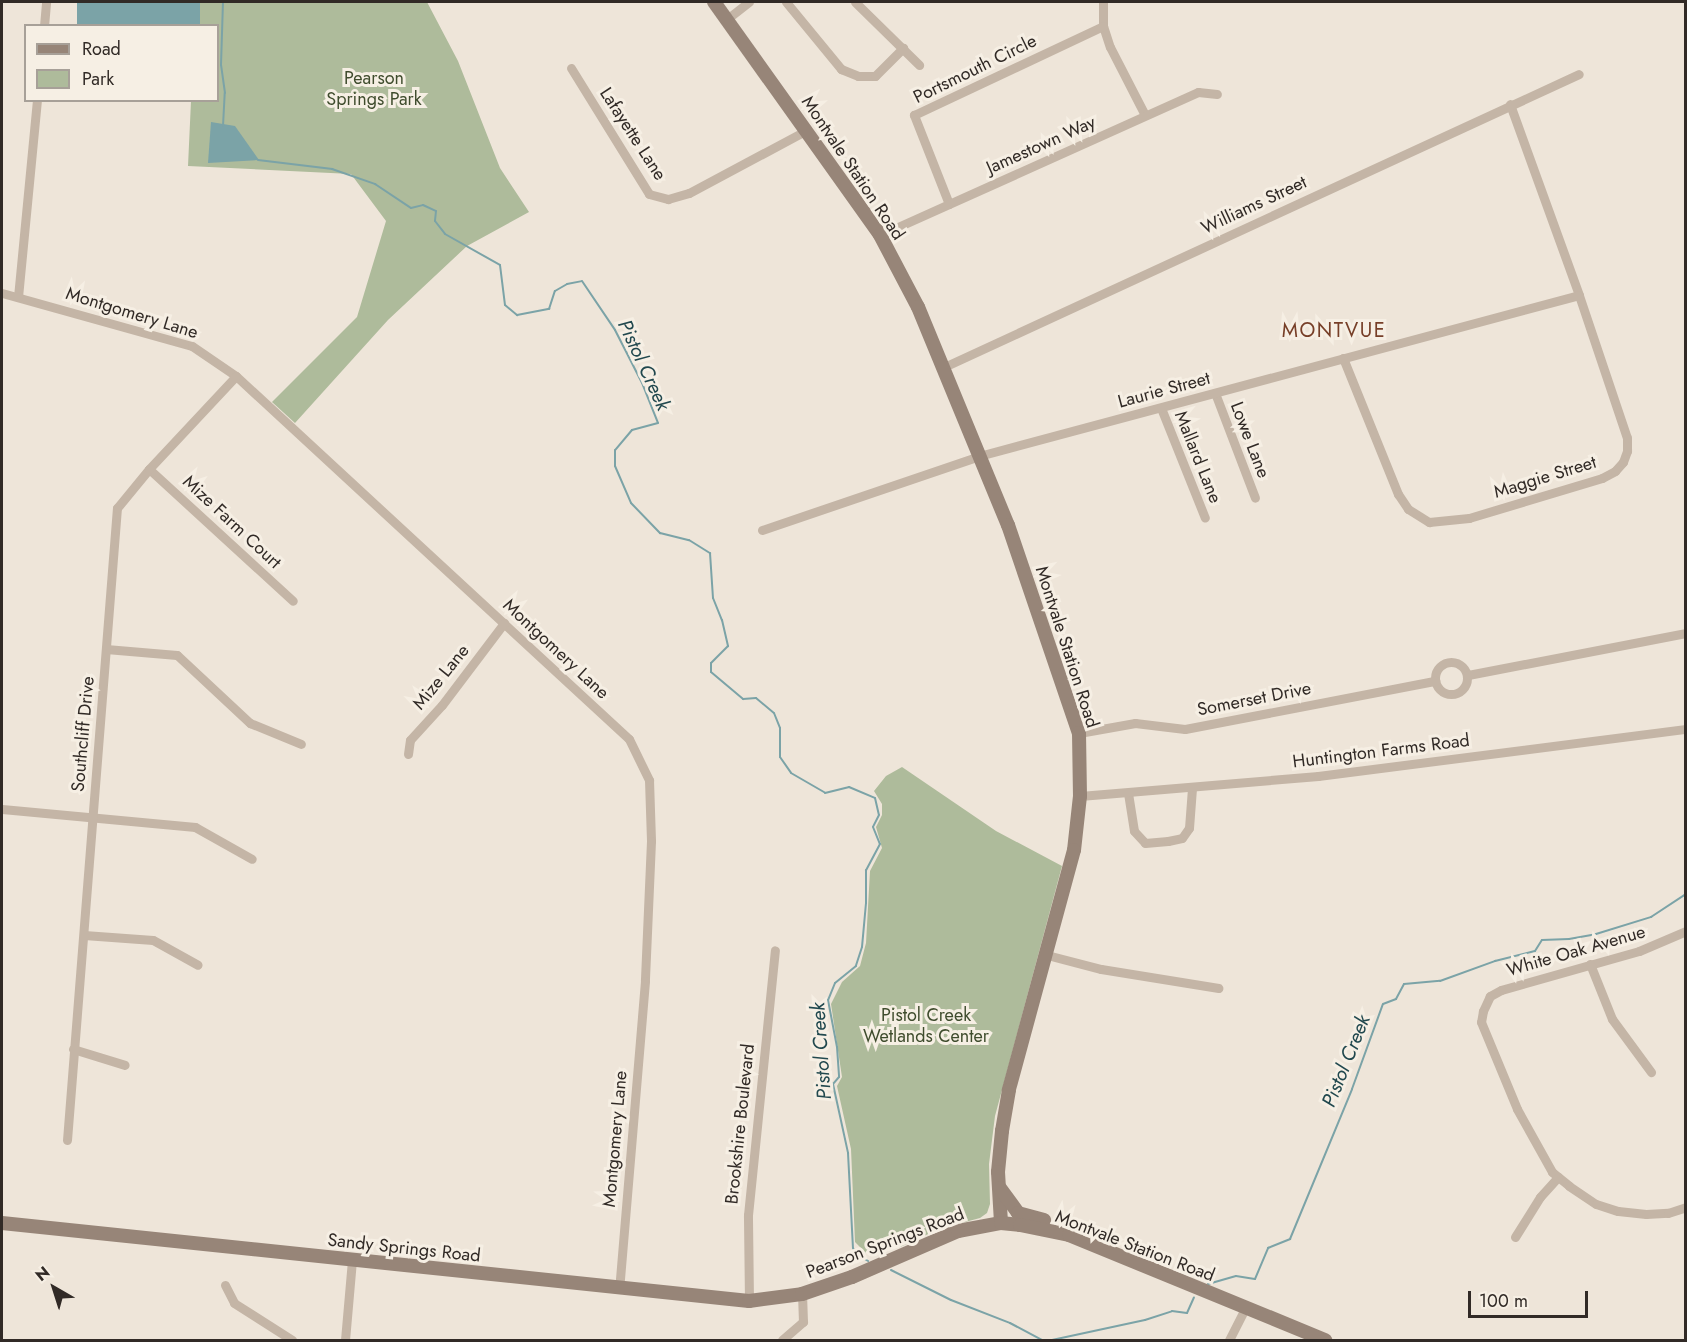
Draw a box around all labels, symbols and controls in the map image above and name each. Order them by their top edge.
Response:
legend [24,24,219,102]
street label: Portsmouth Circle [910,30,1040,108]
text: Road [82,36,121,62]
text: Park [82,66,114,92]
park label: Pearson Springs Park [326,68,422,110]
street label: Lafayette Lane [595,84,671,184]
street label: Montvale Station Road [797,92,909,244]
street label: Jamestown Way [983,111,1099,179]
street label: Williams Street [1198,171,1310,239]
street label: Montgomery Lane [63,283,201,343]
water label: Pistol Creek [613,316,675,414]
district label: MONTVUE [1282,318,1386,342]
street label: Laurie Street [1115,367,1213,413]
street label: Lowe Lane [1226,399,1274,481]
street label: Mallard Lane [1170,408,1226,506]
street label: Maggie Street [1491,451,1599,503]
street label: Mize Farm Court [178,471,286,573]
street label: Montvale Station Road [1031,563,1103,731]
street label: Montgomery Lane [499,594,613,704]
street label: Mize Lane [408,640,474,714]
street label: Southcliff Drive [67,675,99,793]
street label: Somerset Drive [1195,677,1313,721]
street label: Huntington Farms Road [1291,729,1471,773]
street label: White Oak Avenue [1504,921,1648,981]
water label: Pistol Creek [806,1002,836,1100]
park label: Pistol Creek Wetlands Center [863,1005,989,1048]
water label: Pistol Creek [1317,1011,1375,1111]
street label: Brookshire Boulevard [721,1043,759,1205]
street label: Montgomery Lane [598,1070,632,1208]
street label: Pearson Springs Road [803,1203,967,1283]
street label: Montvale Station Road [1052,1206,1218,1286]
street label: Sandy Springs Road [326,1229,482,1267]
north arrow [24,1258,84,1318]
text: N [30,1261,55,1287]
scale bar [1471,1279,1591,1317]
text: 100 m [1479,1288,1528,1314]

